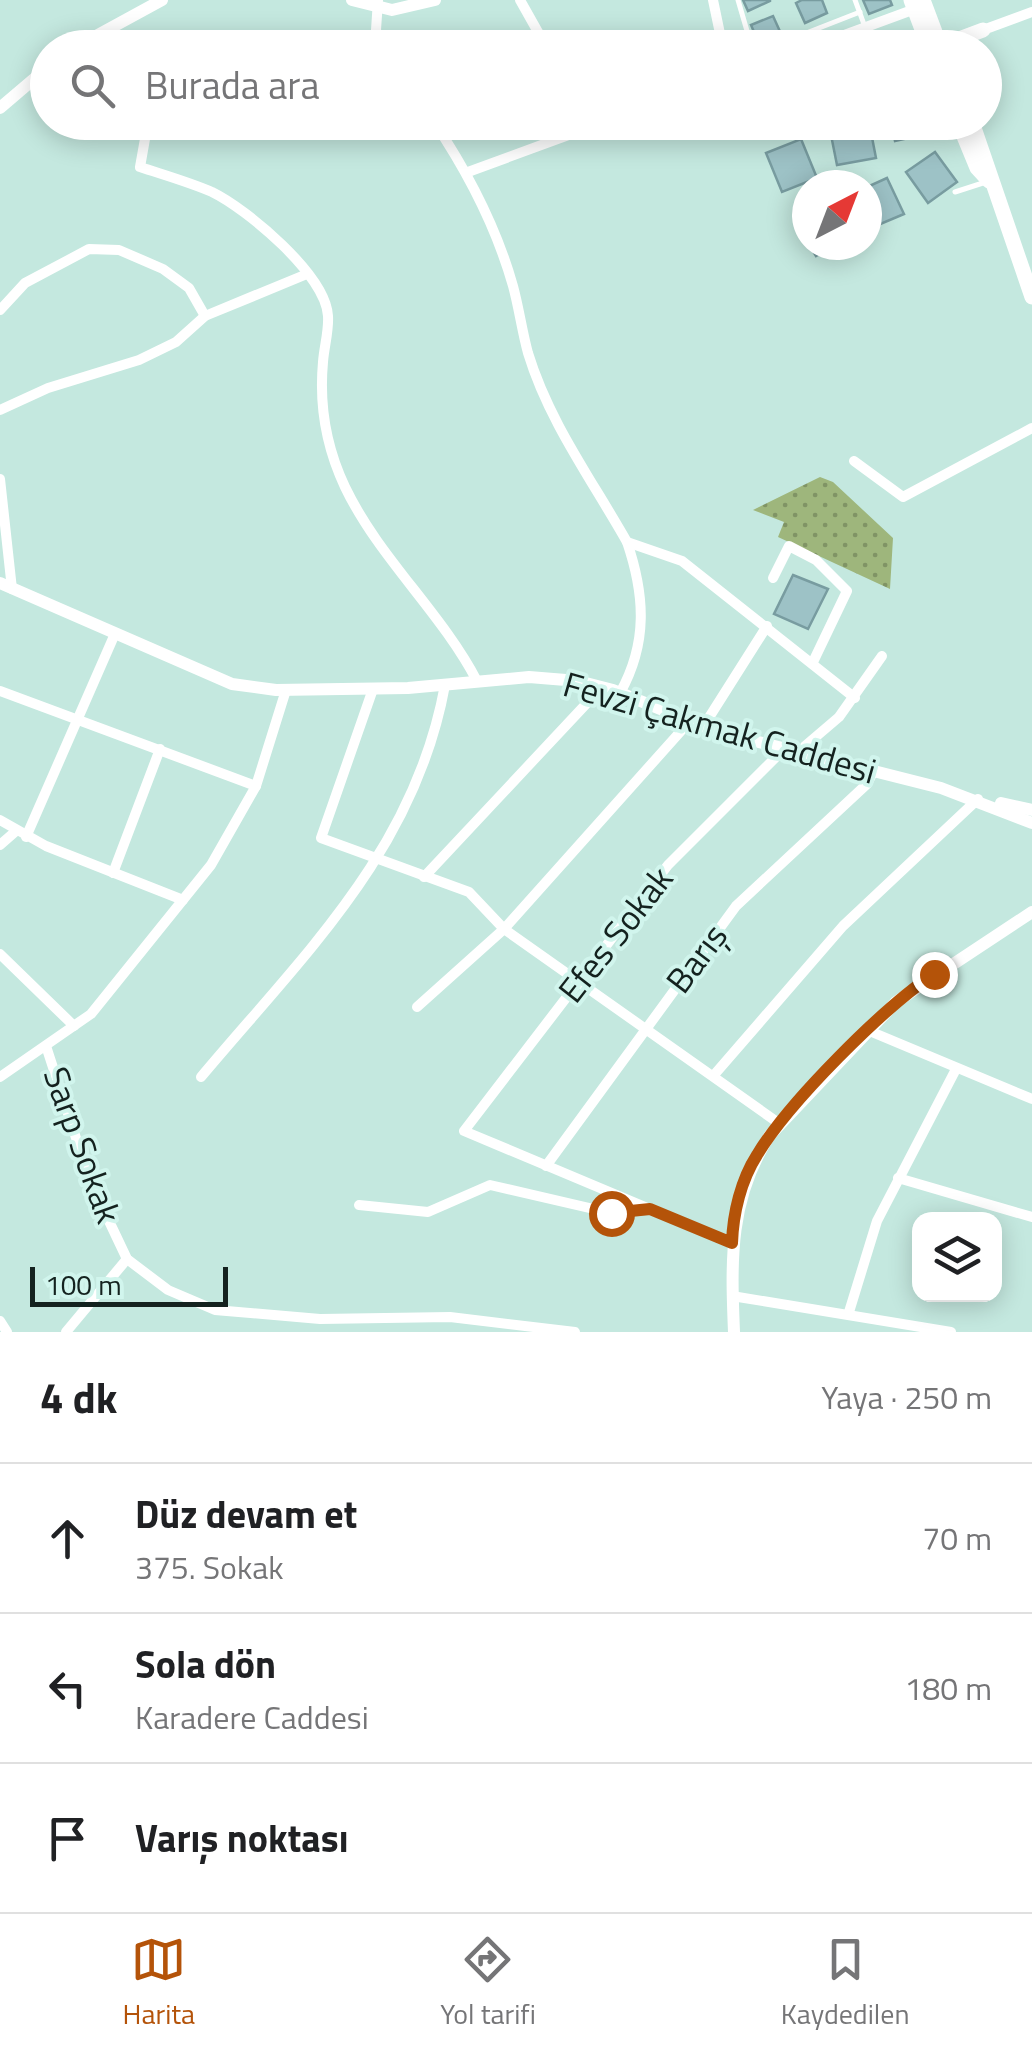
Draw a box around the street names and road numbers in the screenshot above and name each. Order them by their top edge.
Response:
street label: Fevzi Çakmak Caddesi [557,657,883,797]
street label: Efes Sokak [544,854,686,1014]
street label: Barış [652,912,740,1004]
street label: Sarp Sokak [30,1059,136,1231]

